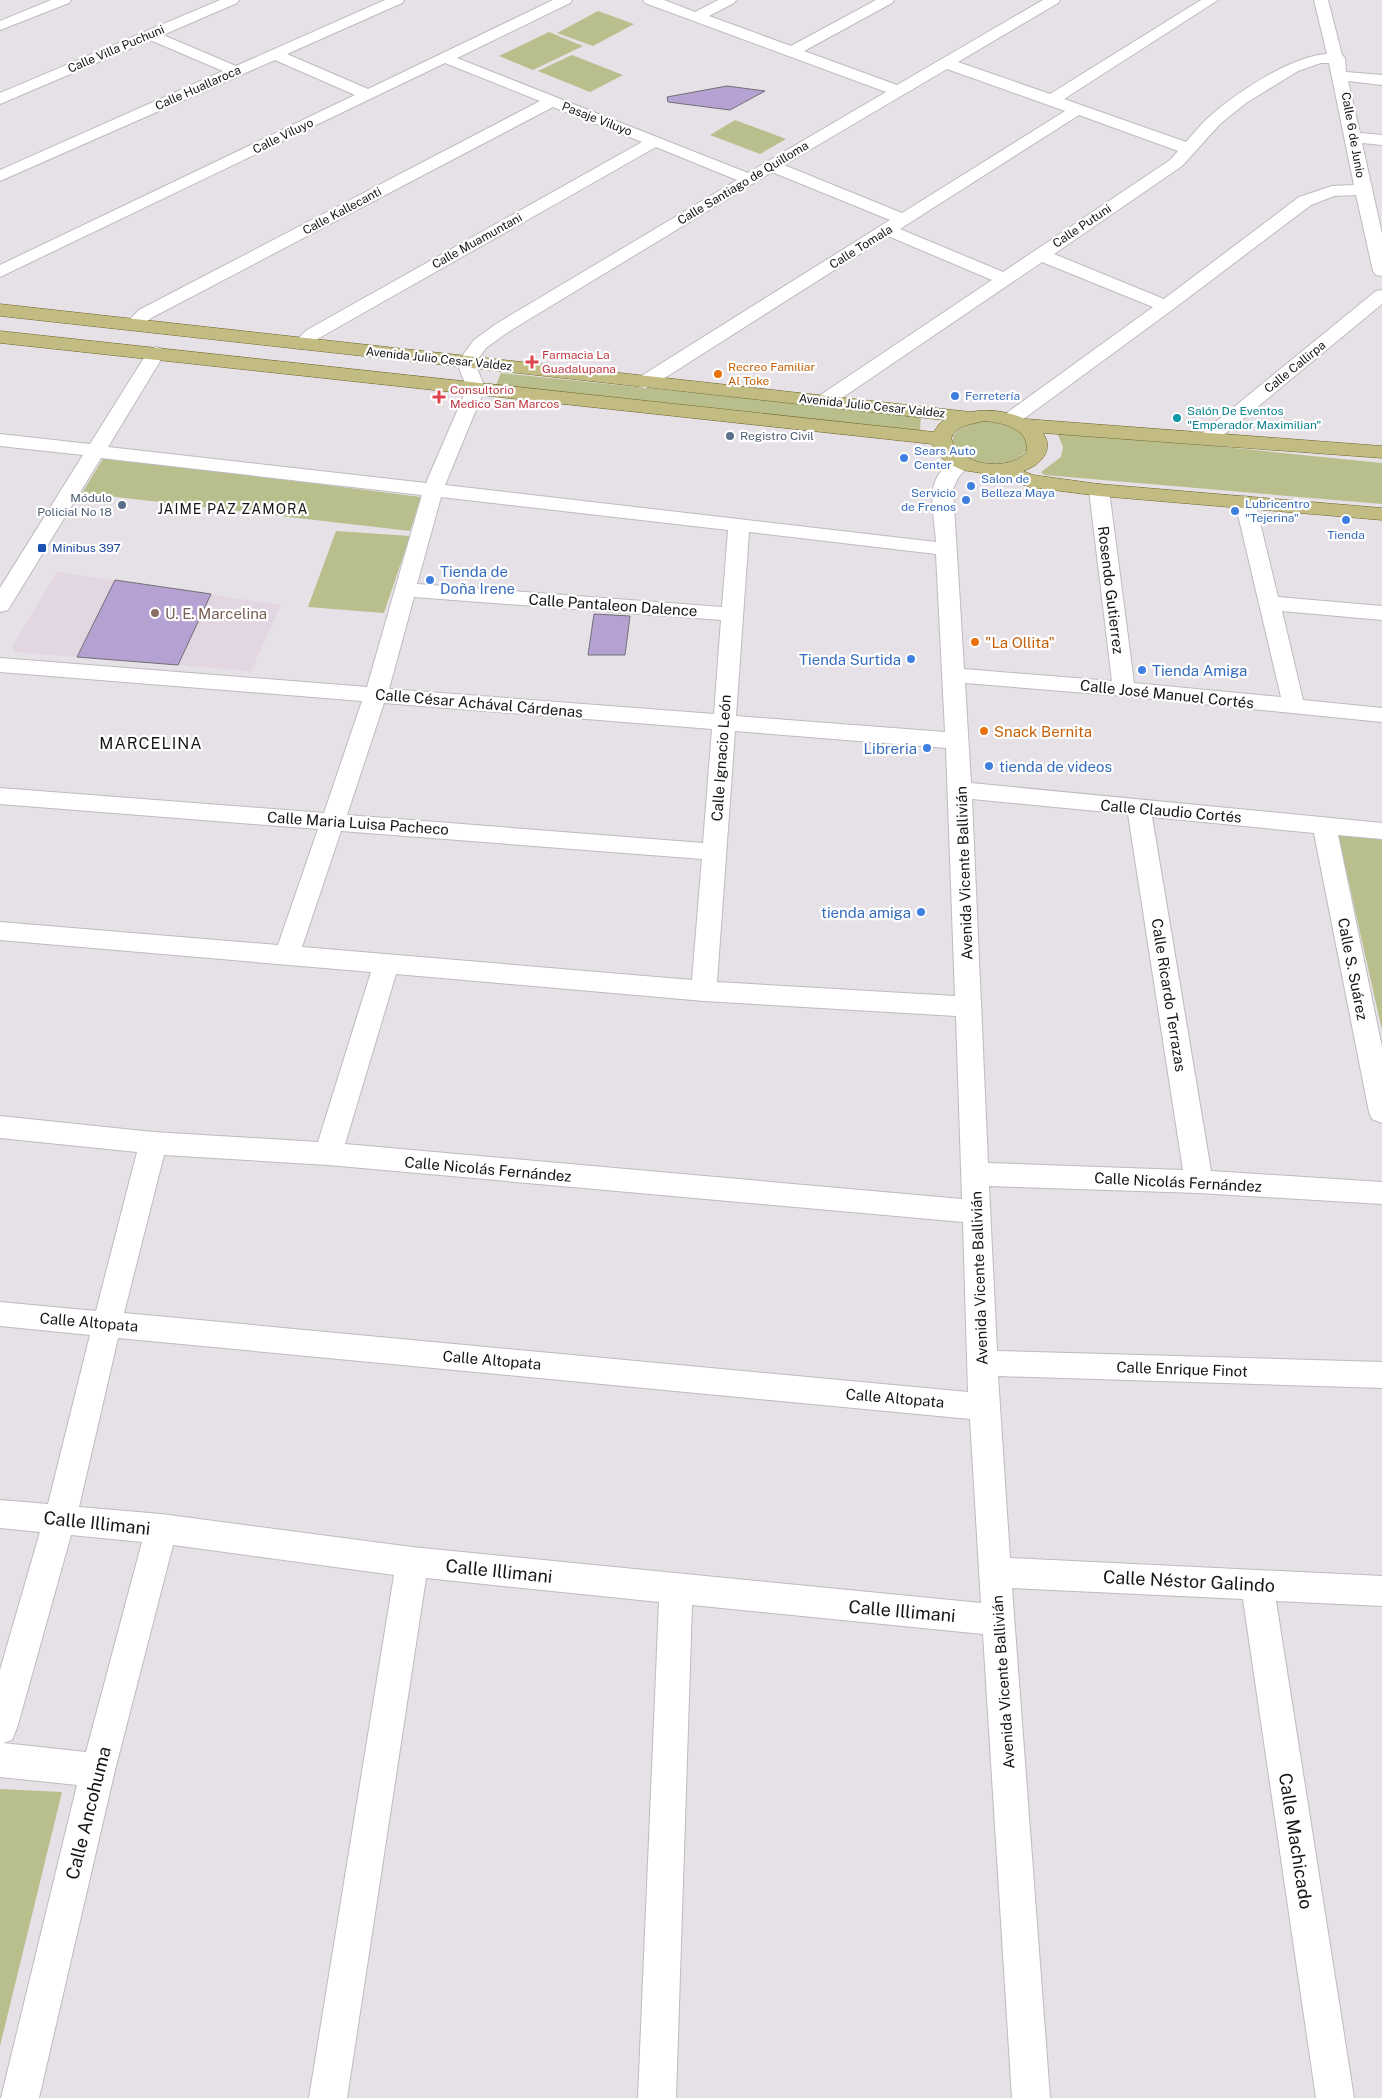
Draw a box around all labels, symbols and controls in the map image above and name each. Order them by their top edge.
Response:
street label: Calle Villa Puchuni [66,22,166,76]
street label: Calle Huallaroca [153,63,243,113]
street label: Calle 6 de Junio [1339,91,1367,179]
street label: Pasaje Viluyo [560,99,634,139]
street label: Calle Viluyo [250,115,316,157]
street label: Calle Santiago de Quilloma [675,138,811,228]
street label: Calle Kallecanti [300,184,384,238]
street label: Calle Putuni [1050,201,1114,251]
street label: Calle Muamuntani [430,210,524,272]
street label: Calle Tomala [827,222,895,272]
street label: Calle Callirpa [1262,338,1328,396]
street label: Avenida Julio Cesar Valdez [365,344,513,374]
place label: Farmacia La Guadalupana [542,348,616,376]
marker: Farmacia La Guadalupana [526,356,538,368]
place label: Recreo Familiar Al Toke [728,360,815,388]
marker: Recreo Familiar Al Toke [712,368,724,380]
place label: Consultorio Medico San Marcos [450,383,559,411]
place label: Ferretería [965,389,1020,403]
marker: Consultorio Medico San Marcos [432,390,446,404]
marker: Ferretería [949,390,961,402]
street label: Avenida Julio Cesar Valdez [798,391,946,421]
place label: Salón De Eventos "Emperador Maximilian" [1187,404,1321,432]
marker: Salón De Eventos "Emperador Maximilian" [1171,412,1183,424]
place label: Registro Civil [740,429,814,443]
marker: Registro Civil [724,430,736,442]
place label: Sears Auto Center [914,444,976,472]
marker: Sears Auto Center [898,452,910,464]
place label: Salon de Belleza Maya [981,472,1055,500]
marker: Salon de Belleza Maya [965,480,977,492]
place label: Servicio de Frenos [901,486,956,514]
place label: Módulo Policial No 18 [37,491,112,519]
marker: Servicio de Frenos [960,494,972,506]
place label: Lubricentro "Tejerina" [1245,497,1310,525]
marker: Módulo Policial No 18 [116,499,128,511]
district label: JAIME PAZ ZAMORA [158,501,308,517]
marker: Lubricentro "Tejerina" [1229,505,1241,517]
marker: Tienda [1340,514,1352,526]
street label: Rosendo Gutierrez [1095,525,1127,655]
place label: Tienda [1327,528,1365,542]
place label: Minibus 397 [52,541,121,555]
marker: Minibus 397 [36,542,48,554]
place label: Tienda de Doña Irene [440,563,515,597]
marker: Tienda de Doña Irene [424,574,436,586]
street label: Calle Pantaleon Dalence [528,591,698,619]
place label: U. E. Marcelina [165,605,267,622]
marker: U. E. Marcelina [149,607,161,619]
place label: "La Ollita" [985,634,1055,651]
marker: "La Ollita" [969,636,981,648]
place label: Tienda Surtida [799,651,901,668]
marker: Tienda Surtida [905,653,917,665]
place label: Tienda Amiga [1152,662,1247,679]
marker: Tienda Amiga [1136,664,1148,676]
street label: Calle José Manuel Cortés [1079,676,1255,712]
street label: Calle César Achával Cárdenas [374,685,584,721]
street label: Calle Ignacio León [708,694,734,822]
place label: Snack Bernita [994,723,1092,740]
marker: Snack Bernita [978,725,990,737]
district label: MARCELINA [99,734,203,753]
place label: Libreria [863,740,917,757]
marker: Libreria [921,742,933,754]
place label: tienda de videos [999,758,1112,775]
marker: tienda de videos [983,760,995,772]
street label: Avenida Vicente Ballivián [952,786,976,960]
street label: Calle Claudio Cortés [1100,796,1242,826]
street label: Calle Maria Luisa Pacheco [266,808,450,838]
place label: tienda amiga [821,904,911,921]
marker: tienda amiga [915,906,927,918]
street label: Calle S. Suárez [1335,916,1371,1022]
street label: Calle Ricardo Terrazas [1148,917,1190,1073]
street label: Calle Nicolás Fernández [404,1153,572,1185]
street label: Calle Nicolás Fernández [1094,1169,1262,1195]
street label: Avenida Vicente Ballivián [967,1191,991,1365]
street label: Calle Altopata [39,1309,139,1335]
street label: Calle Altopata [442,1347,542,1373]
street label: Calle Enrique Finot [1116,1358,1248,1380]
street label: Calle Altopata [845,1385,945,1411]
street label: Calle Illimani [42,1507,152,1539]
street label: Calle Illimani [444,1555,554,1587]
street label: Calle Néstor Galindo [1103,1566,1275,1596]
street label: Avenida Vicente Ballivián [988,1595,1018,1769]
street label: Calle Illimani [848,1596,956,1626]
street label: Calle Ancohuma [61,1744,115,1882]
street label: Calle Machicado [1275,1771,1317,1911]

